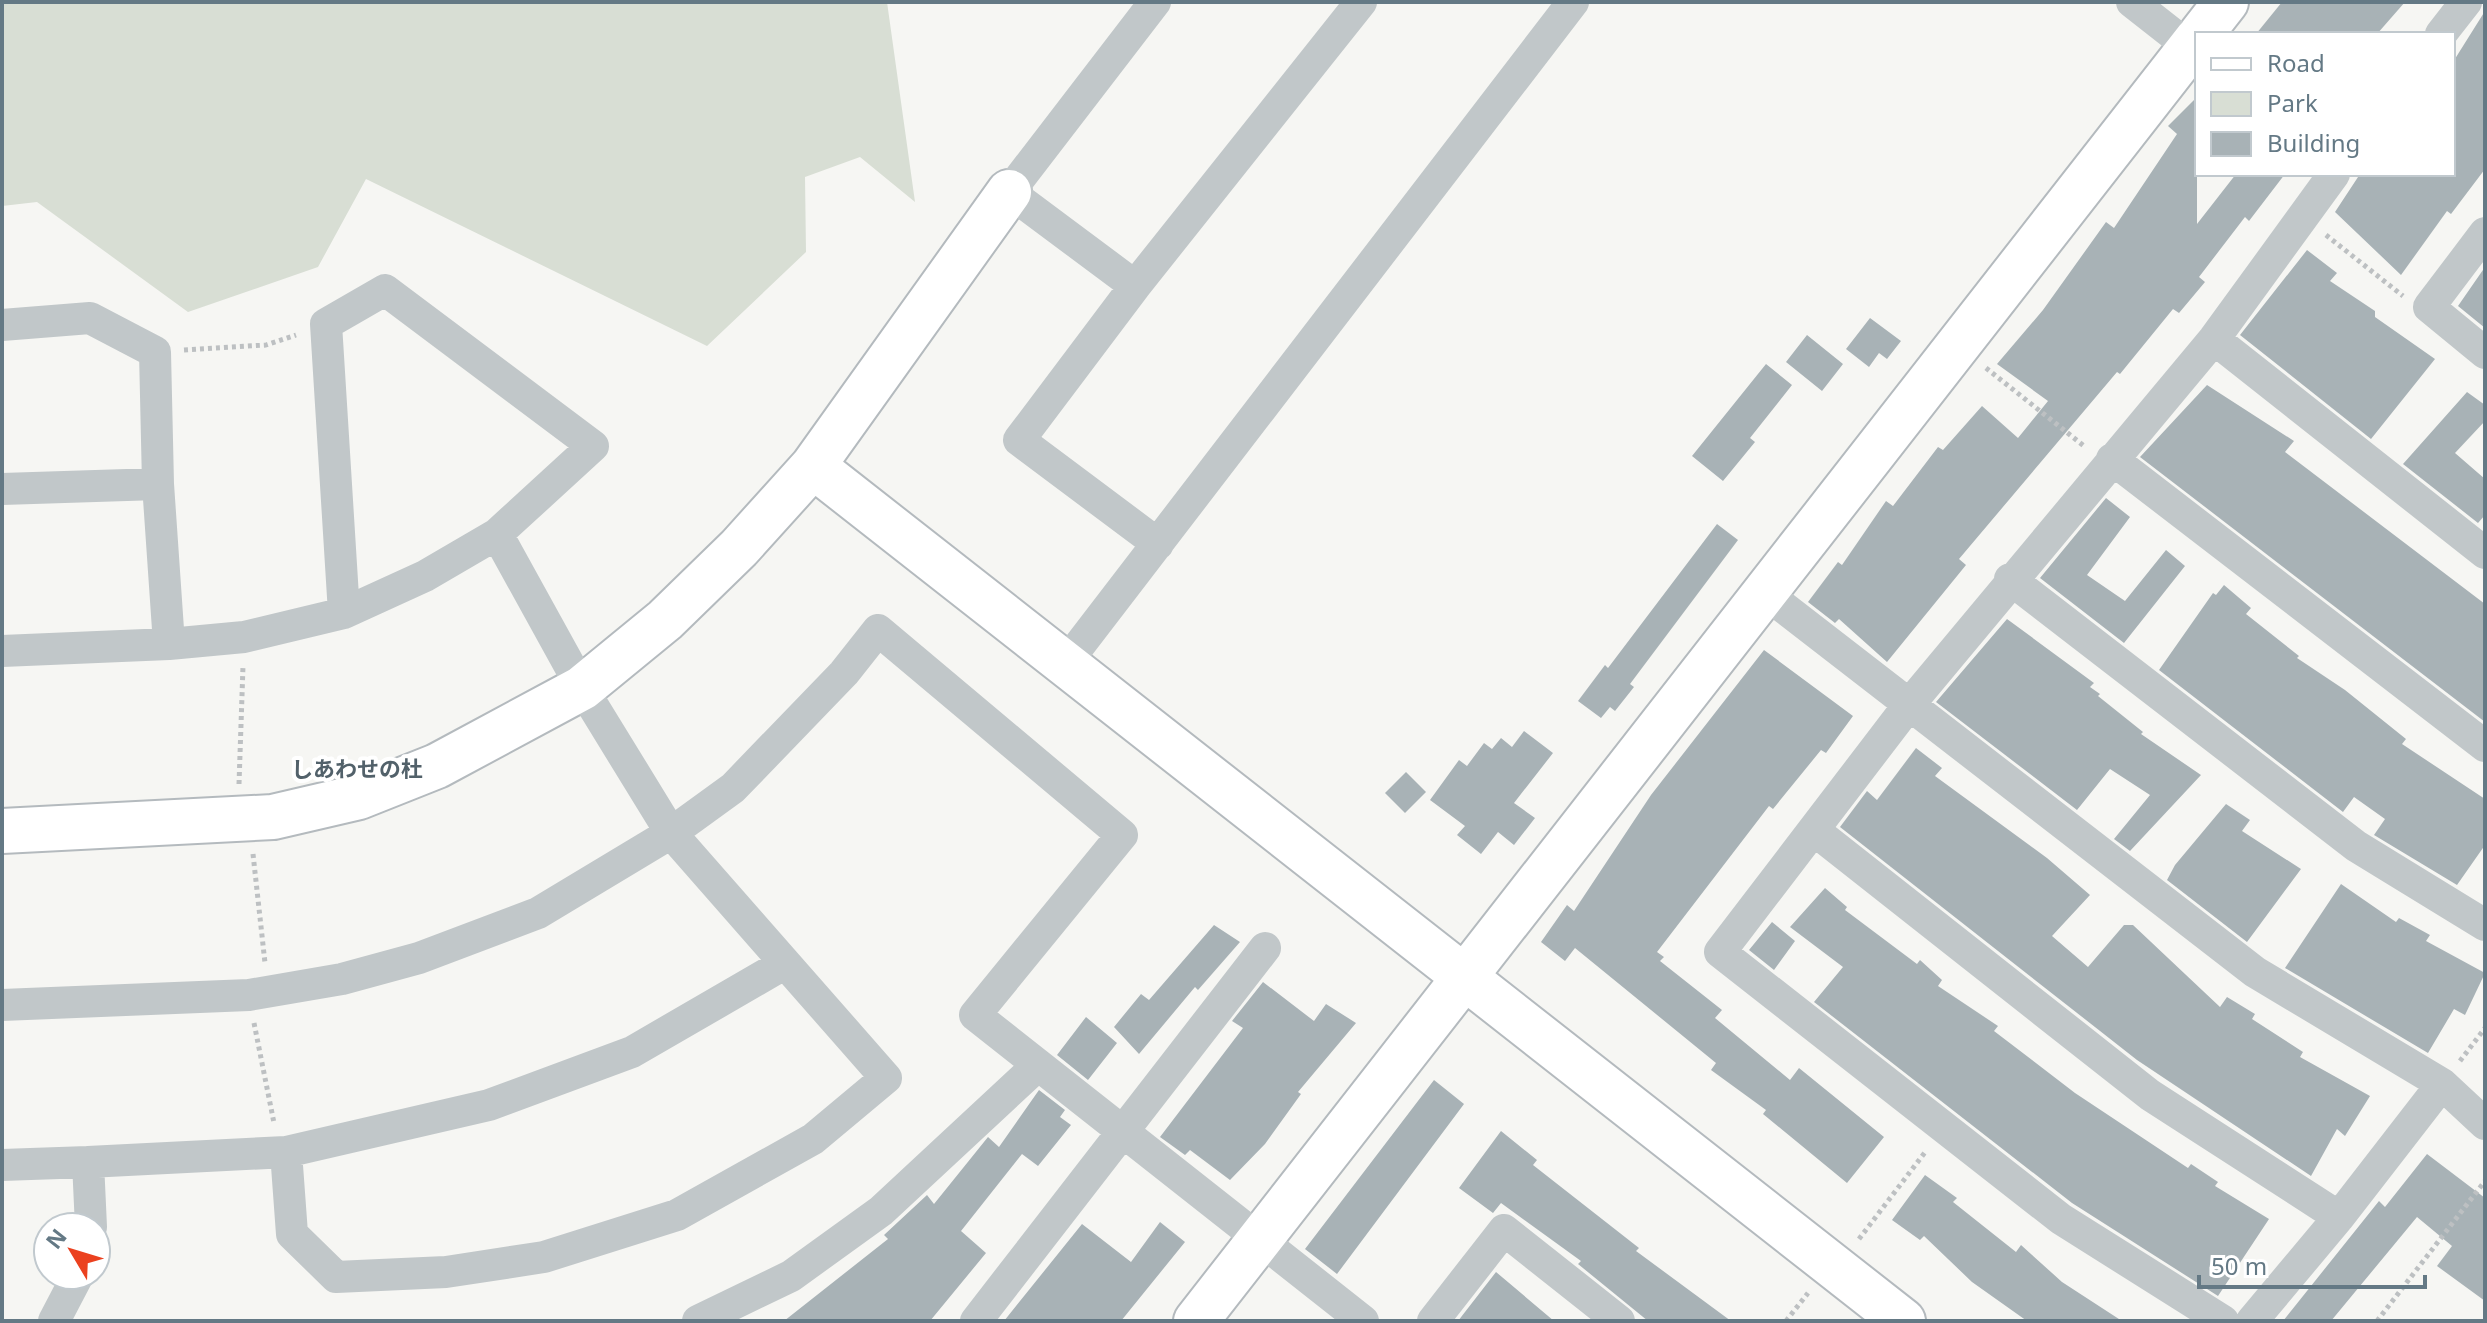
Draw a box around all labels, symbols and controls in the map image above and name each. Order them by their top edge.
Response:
legend [2195,32,2455,176]
text: Road [2267,46,2325,79]
text: Park [2267,86,2318,119]
text: Building [2267,126,2360,159]
district label: しあわせの杜 [291,753,423,783]
north arrow [32,1211,112,1291]
text: N [38,1222,73,1254]
scale bar [2199,1239,2425,1289]
text: 50 m [2211,1249,2267,1282]

